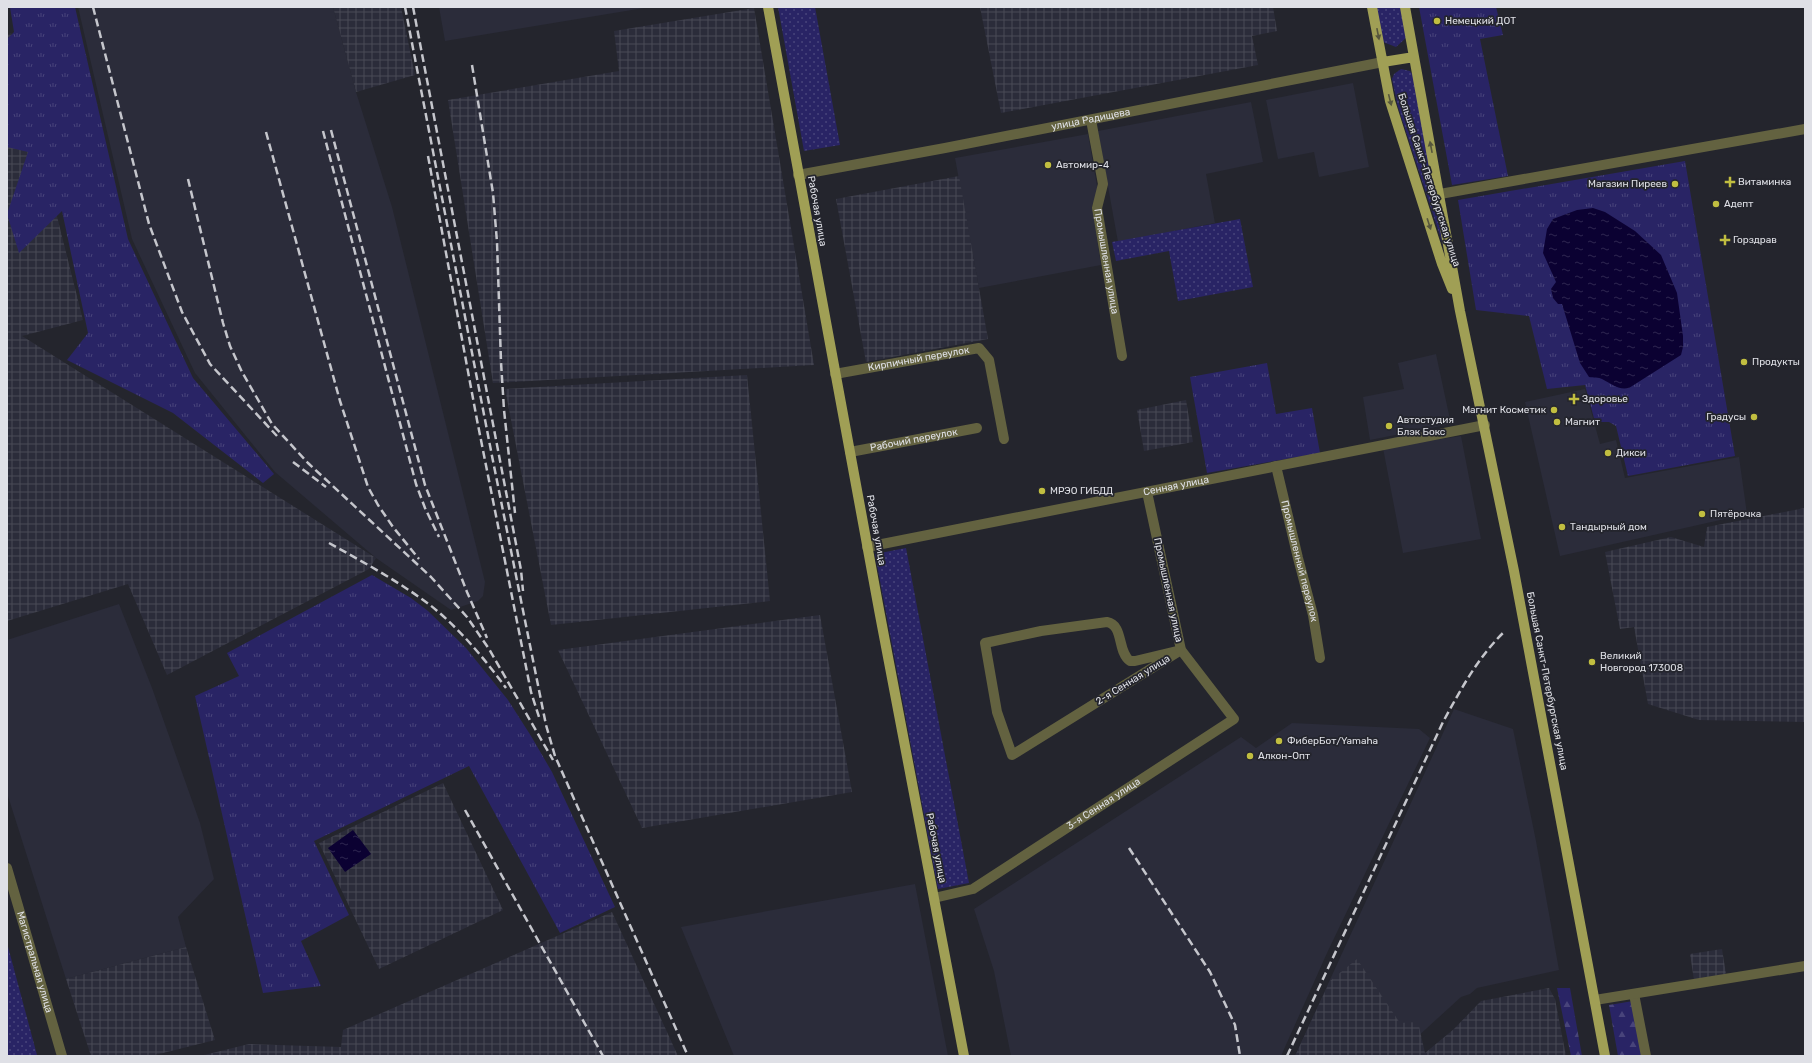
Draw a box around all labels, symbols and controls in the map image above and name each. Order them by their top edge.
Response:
place label: Немецкий ДОТ [1445,15,1516,27]
marker: Немецкий ДОТ [1432,16,1442,26]
one-way arrow [1375,28,1381,41]
street label: Большая Санкт-Петербургская улица [1395,92,1463,268]
one-way arrow [1388,94,1394,106]
street label: улица Радищева [1050,106,1131,133]
one-way arrow [1428,141,1434,153]
place label: Автомир-4 [1056,159,1109,171]
marker: Автомир-4 [1043,160,1053,170]
street label: Рабочая улица [805,175,829,247]
place label: Витаминка [1738,176,1791,188]
marker: Витаминка [1725,177,1735,187]
place label: Магазин Пиреев [1588,178,1667,190]
marker: Магазин Пиреев [1670,179,1680,189]
place label: Адепт [1724,198,1753,210]
marker: Адепт [1711,199,1721,209]
street label: Промышленная улица [1091,208,1121,315]
one-way arrow [1427,218,1433,230]
place label: Горздрав [1733,234,1777,246]
marker: Горздрав [1720,235,1730,245]
street label: Кирпичный переулок [867,344,971,374]
place label: Продукты [1752,356,1800,368]
marker: Продукты [1739,357,1749,367]
place label: Здоровье [1582,393,1628,405]
marker: Здоровье [1569,394,1579,404]
place label: Магнит Косметик [1462,404,1547,416]
marker: Магнит Косметик [1549,405,1559,415]
place label: Градусы [1706,411,1746,423]
marker: Градусы [1749,412,1759,422]
place label: Автостудия Блэк Бокс [1397,414,1454,438]
place label: Магнит [1565,416,1600,428]
marker: Магнит [1552,417,1562,427]
marker: Автостудия Блэк Бокс [1384,421,1394,431]
street label: Рабочий переулок [869,426,959,454]
place label: Дикси [1616,447,1646,459]
marker: Дикси [1603,448,1613,458]
street label: Сенная улица [1142,474,1210,498]
place label: МРЭО ГИБДД [1050,485,1113,497]
marker: МРЭО ГИБДД [1037,486,1047,496]
street label: Рабочая улица [864,494,888,566]
street label: Промышленный переулок [1278,499,1320,623]
place label: Пятёрочка [1710,508,1761,520]
marker: Пятёрочка [1697,509,1707,519]
place label: Тандырный дом [1570,521,1647,533]
marker: Тандырный дом [1557,522,1567,532]
street label: Промышленная улица [1151,537,1185,643]
street label: Большая Санкт-Петербургская улица [1524,591,1570,771]
place label: Великий Новгород 173008 [1600,650,1683,674]
street label: 2-я Сенная улица [1094,652,1172,708]
marker: Великий Новгород 173008 [1587,657,1597,667]
place label: ФиберБот/Yamaha [1287,735,1378,747]
marker: ФиберБот/Yamaha [1274,736,1284,746]
place label: Алкон-Опт [1258,750,1310,762]
marker: Алкон-Опт [1245,751,1255,761]
street label: 3-я Сенная улица [1065,776,1143,832]
street label: Рабочая улица [923,812,949,884]
street label: Магистральная улица [14,910,55,1014]

